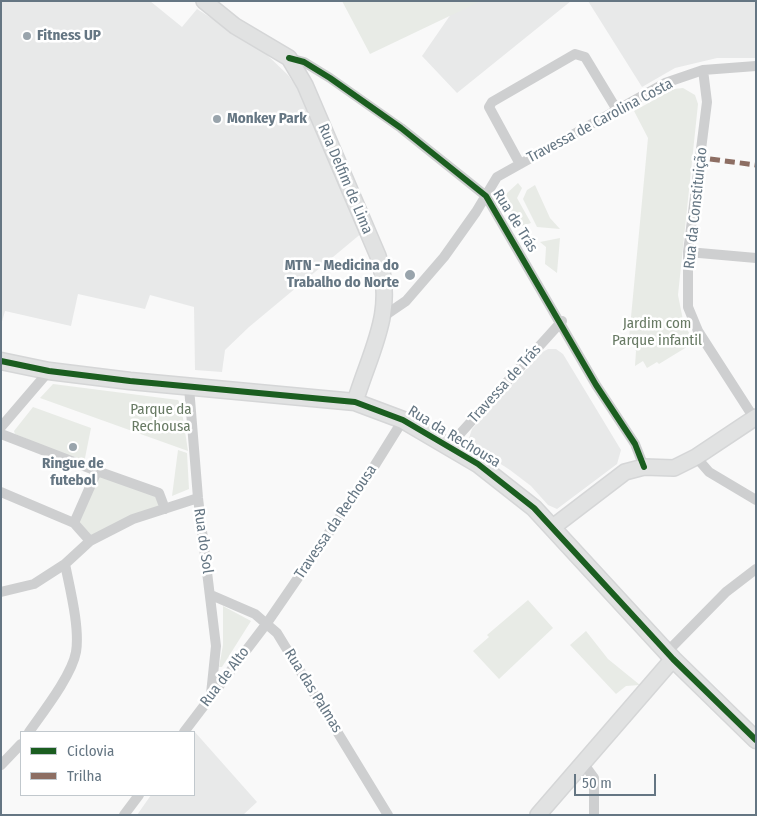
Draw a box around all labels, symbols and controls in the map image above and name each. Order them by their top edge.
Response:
place label: Fitness UP [37,27,101,45]
marker: Fitness UP [21,30,33,42]
street label: Travessa de Carolina Costa [524,75,676,167]
place label: Monkey Park [227,110,307,128]
marker: Monkey Park [211,113,223,125]
street label: Rua Delfim de Lima [314,121,376,237]
street label: Rua da Constituição [681,146,711,270]
street label: Rua de Trás [489,186,541,256]
place label: MTN - Medicina do Trabalho do Norte [285,257,399,292]
marker: MTN - Medicina do Trabalho do Norte [403,268,417,282]
park label: Jardim com Parque infantil [612,315,702,350]
street label: Travessa de Trás [465,341,545,427]
park label: Parque da Rechousa [130,401,192,436]
street label: Rua da Rechousa [404,402,504,472]
marker: Ringue de futebol [67,441,79,453]
place label: Ringue de futebol [42,455,104,490]
street label: Travessa da Rechousa [291,461,381,583]
street label: Rua do Sol [190,507,216,575]
street label: Rua de Alto [197,644,253,710]
street label: Rua das Palmas [280,646,346,736]
legend [20,731,195,796]
text: Ciclovia [67,742,114,760]
scale bar [577,764,660,796]
text: Trilha [67,767,102,785]
text: 50 m [582,774,612,792]

